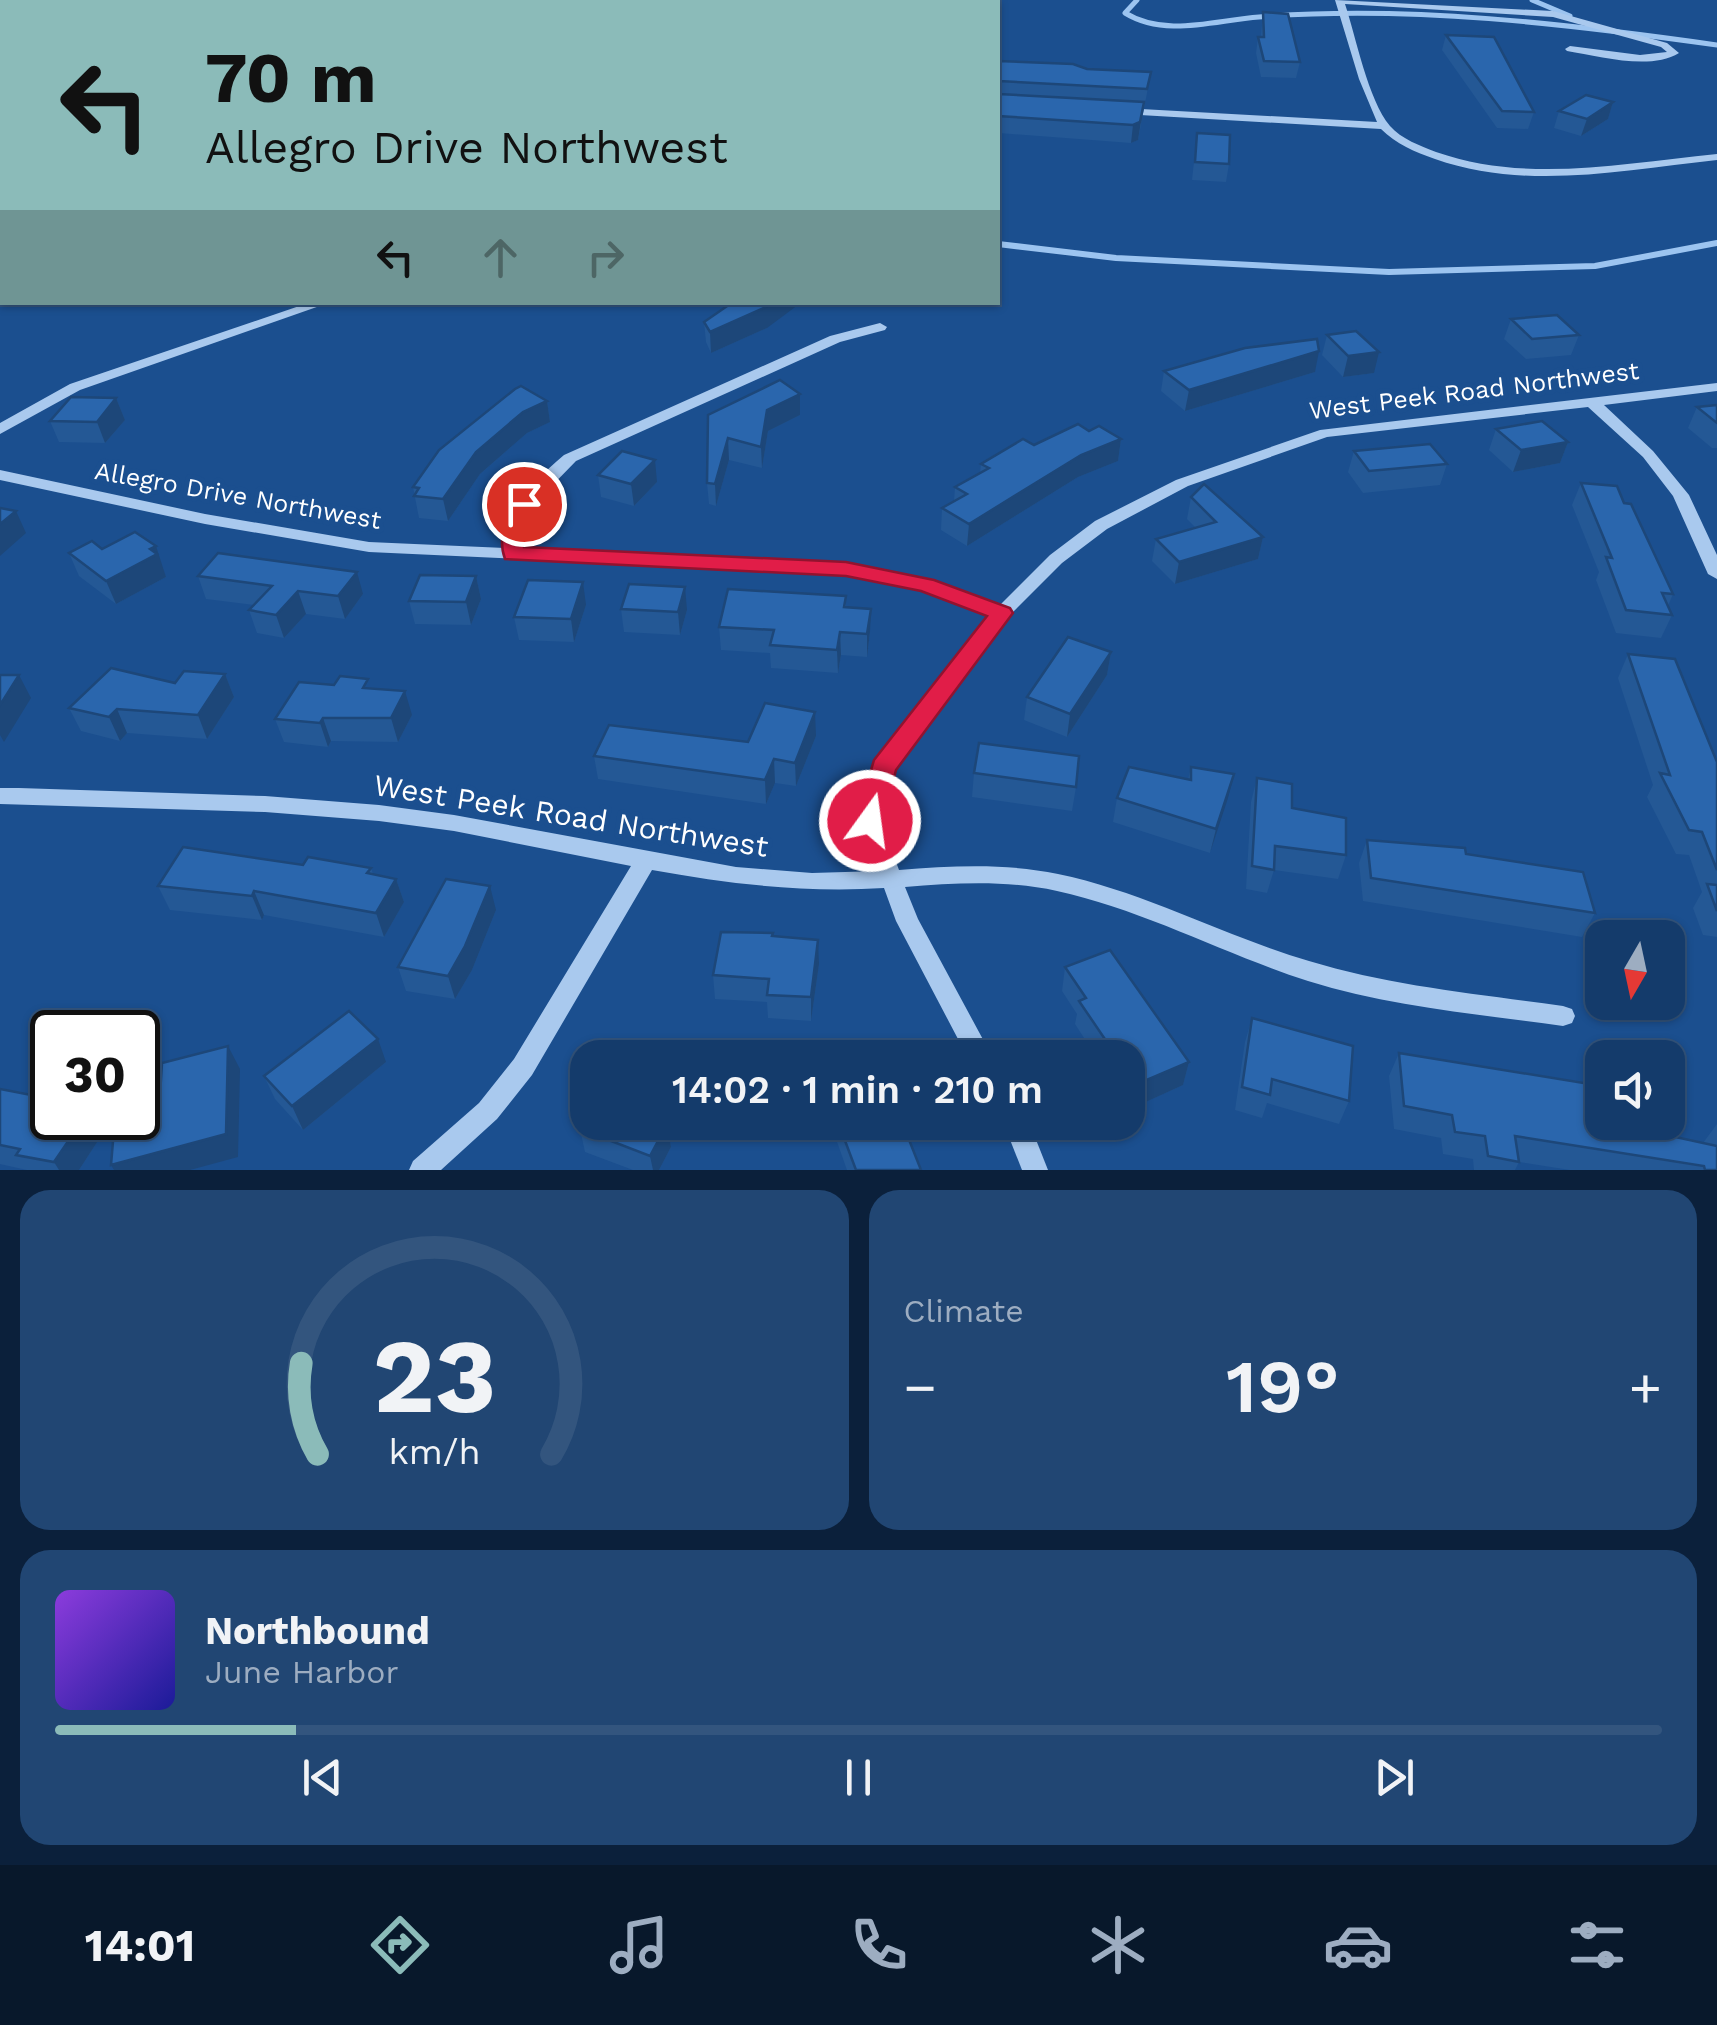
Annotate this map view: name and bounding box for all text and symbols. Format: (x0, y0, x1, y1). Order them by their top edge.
text: 70 m (205, 37, 377, 119)
icon: left (40, 40, 170, 170)
text: Allegro Drive Northwest (205, 121, 728, 174)
icon: left (368, 230, 423, 285)
icon: ahead (473, 230, 528, 285)
icon: right (578, 230, 633, 285)
street label: West Peek Road Northwest (1307, 356, 1641, 425)
street label: Allegro Drive Northwest (92, 456, 384, 535)
pin (482, 462, 567, 547)
icon: arrive (497, 477, 552, 532)
street label: West Peek Road Northwest (371, 767, 771, 864)
position arrow (818, 769, 922, 873)
north arrow (1585, 920, 1685, 1020)
map controls (1585, 920, 1685, 1140)
speed limit sign: 30 (30, 1010, 160, 1140)
button: sound (1585, 1040, 1685, 1140)
text: 14:02 · 1 min · 210 m (672, 1068, 1043, 1112)
text: Climate (904, 1292, 1024, 1330)
text: 23 (372, 1315, 496, 1437)
text: 19° (1226, 1342, 1340, 1430)
text: − (904, 1355, 937, 1419)
text: + (1629, 1355, 1662, 1419)
text: km/h (388, 1431, 480, 1473)
text: Northbound (205, 1609, 430, 1653)
text: June Harbor (205, 1653, 399, 1691)
icon: previous (295, 1750, 350, 1805)
icon: pause (831, 1750, 886, 1805)
icon: next (1367, 1750, 1422, 1805)
icon: directions (365, 1910, 435, 1980)
icon: music (604, 1910, 674, 1980)
icon: phone (844, 1910, 914, 1980)
icon: climate (1083, 1910, 1153, 1980)
icon: car (1323, 1910, 1393, 1980)
icon: filters (1562, 1910, 1632, 1980)
text: 14:01 (85, 1919, 195, 1972)

